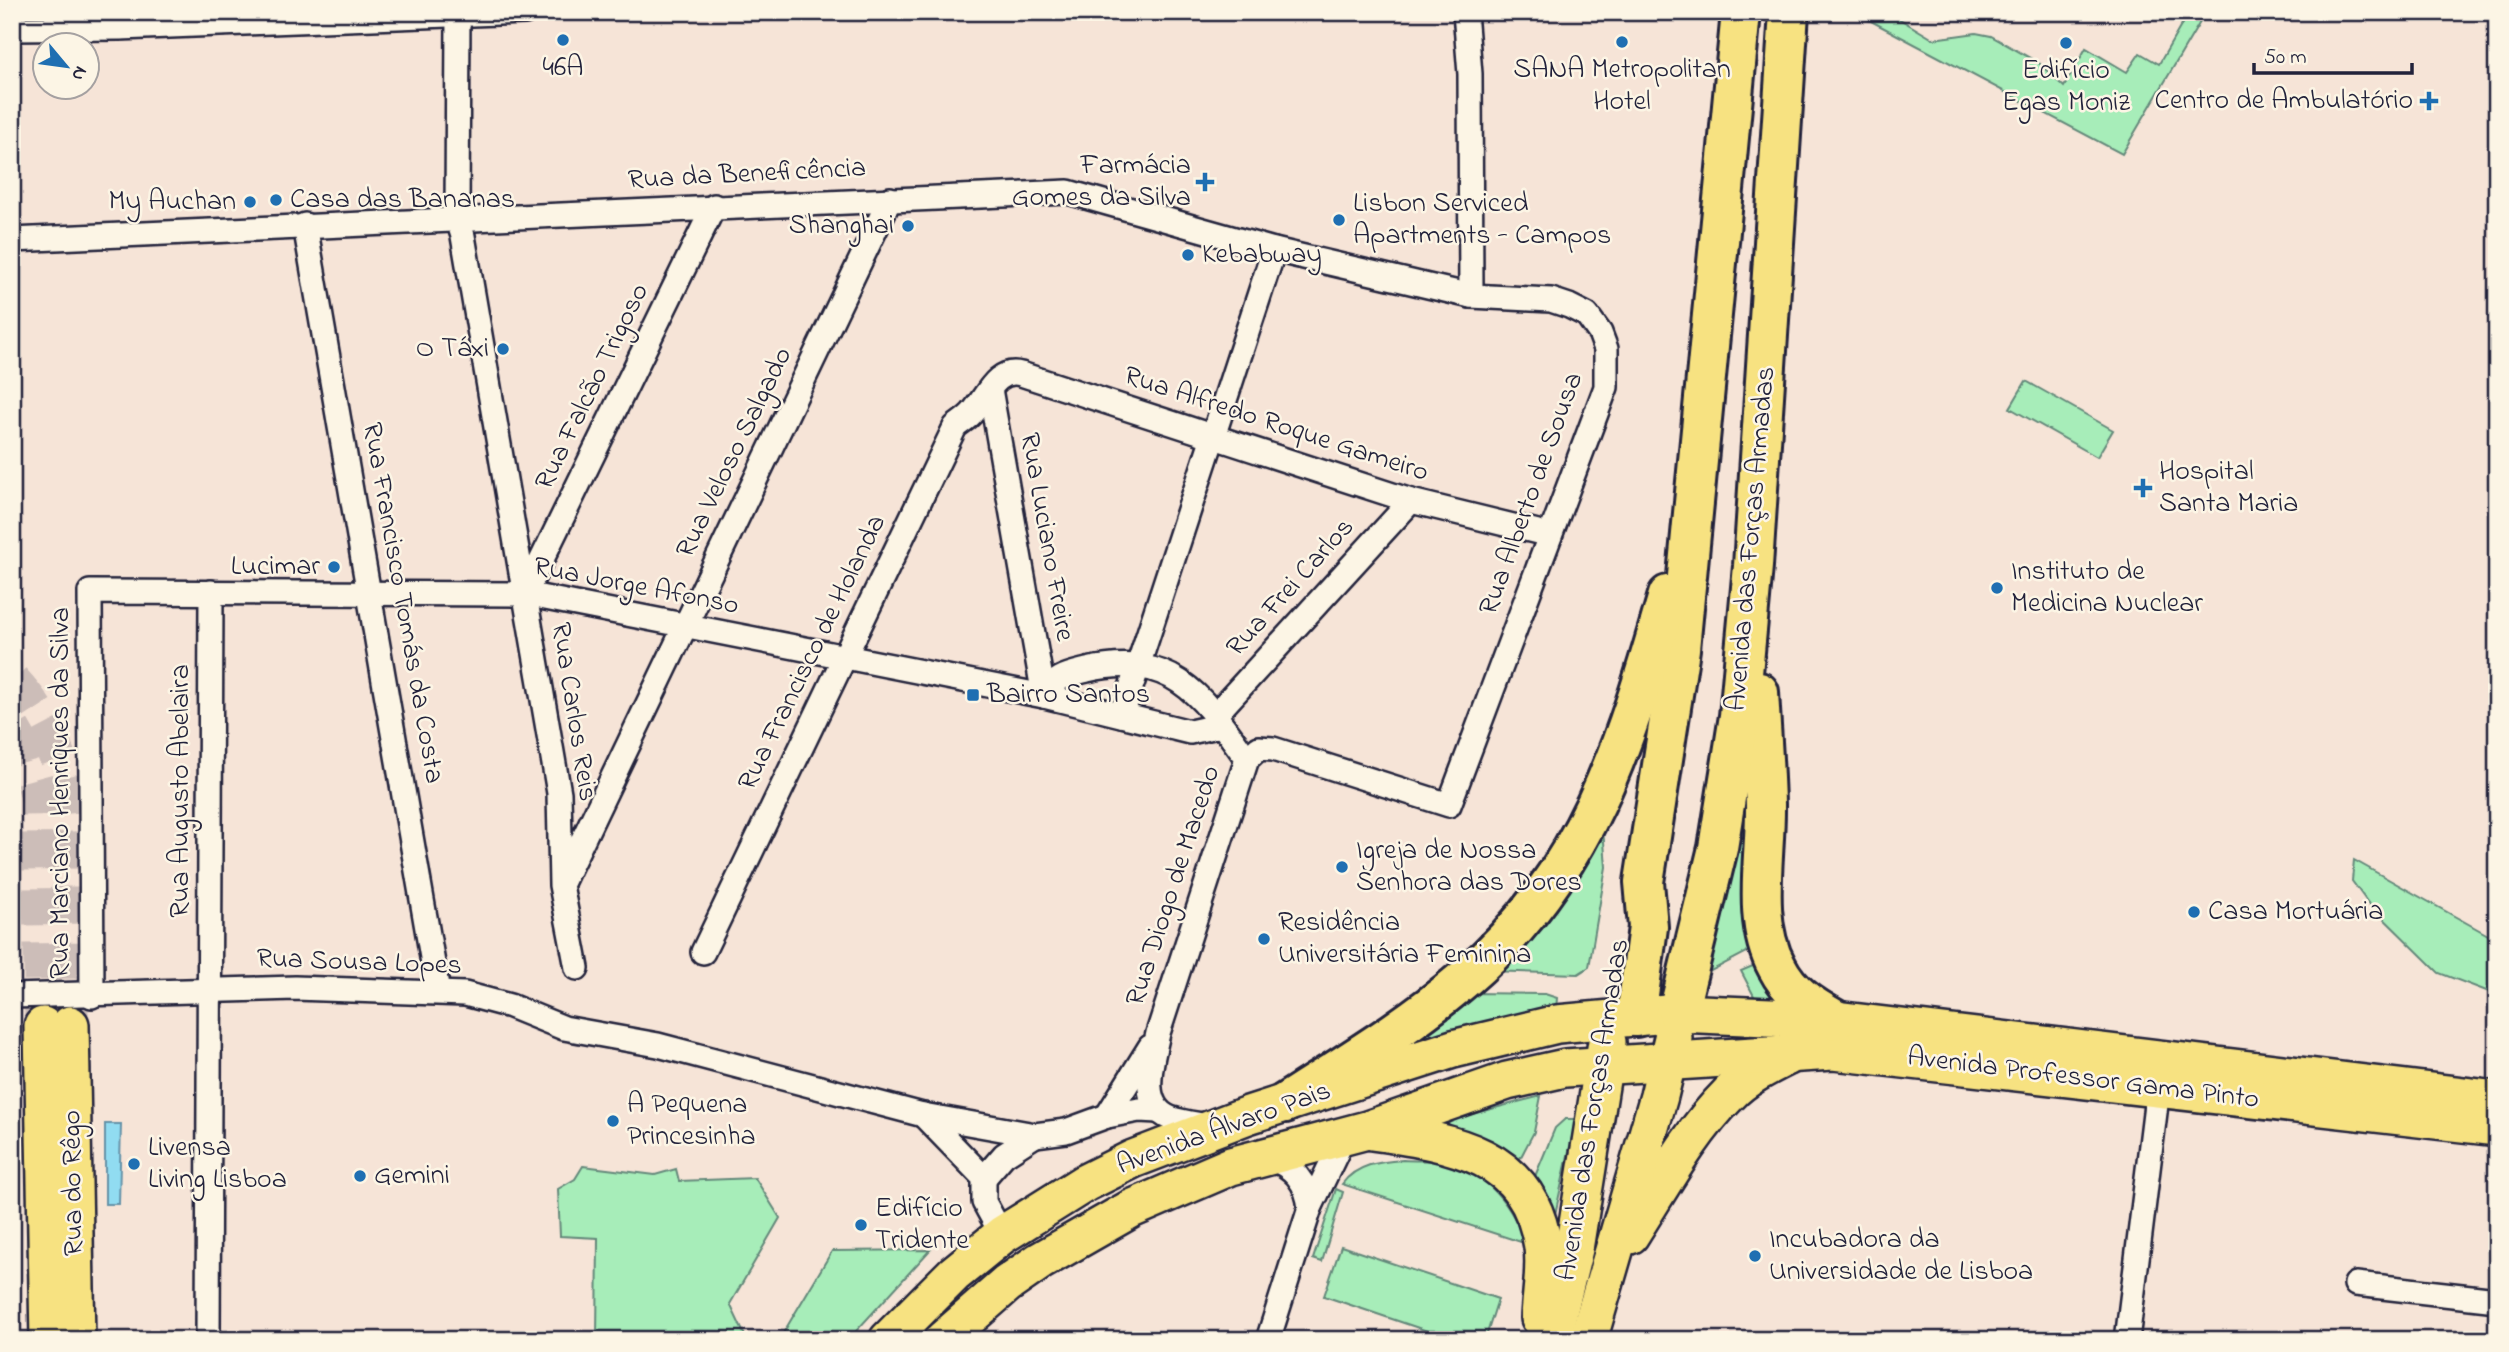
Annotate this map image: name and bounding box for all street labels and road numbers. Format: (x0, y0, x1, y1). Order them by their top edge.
street label: Rua da Beneficência (627, 148, 867, 202)
street label: Rua Falcão Trigoso (525, 277, 661, 497)
street label: Rua Veloso Salgado (666, 341, 804, 565)
street label: Rua Alfredo Roque Gameiro (1118, 356, 1434, 494)
street label: Avenida das Forças Armadas (1717, 365, 1787, 713)
street label: Rua Alberto de Sousa (1469, 367, 1595, 621)
street label: Rua Francisco Tomás da Costa (350, 419, 454, 787)
street label: Rua Luciano Freire (1007, 429, 1085, 645)
street label: Rua Francisco de Holanda (728, 508, 898, 798)
street label: Rua Frei Carlos (1217, 509, 1365, 667)
street label: Rua Jorge Afonso (530, 547, 742, 627)
street label: Rua Marciano Henriques da Silva (41, 607, 82, 979)
street label: Rua Carlos Reis (539, 620, 607, 804)
street label: Rua Augusto Abelaira (161, 664, 202, 918)
street label: Rua Diogo de Macedo (1116, 761, 1232, 1011)
street label: Avenida das Forças Armadas (1547, 936, 1641, 1284)
street label: Rua Sousa Lopes (256, 939, 462, 987)
street label: Avenida Professor Gama Pinto (1905, 1037, 2261, 1121)
street label: Avenida Álvaro Pais (1111, 1071, 1337, 1187)
street label: Rua do Rêgo (52, 1110, 96, 1256)

